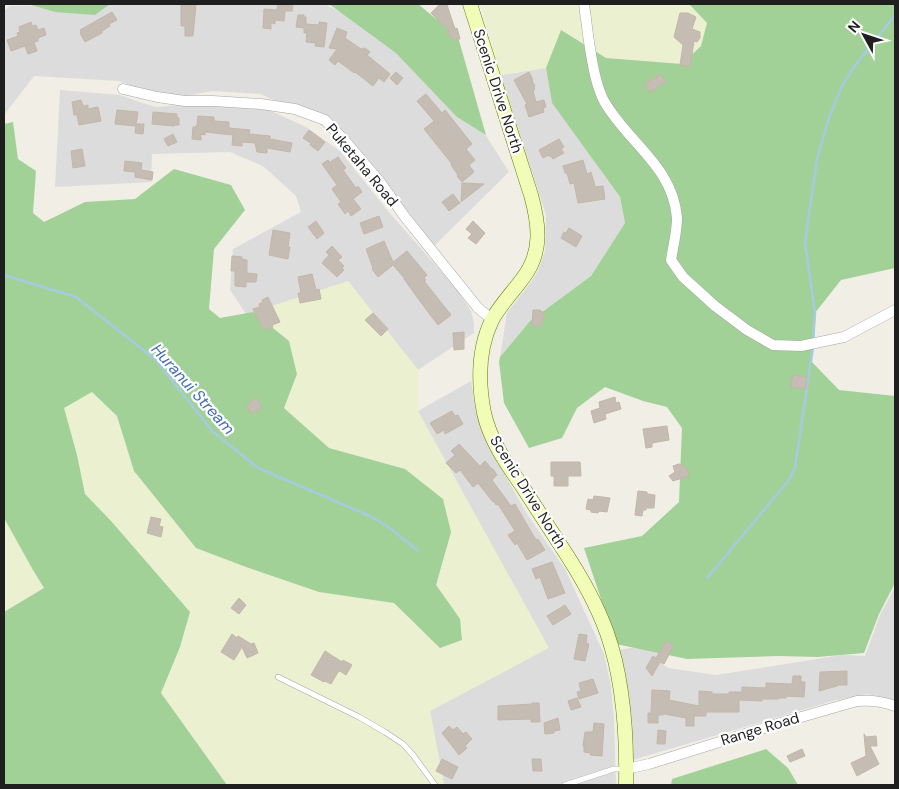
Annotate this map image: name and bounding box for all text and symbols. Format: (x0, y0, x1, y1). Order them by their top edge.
north arrow (839, 10, 889, 60)
text: N (844, 17, 864, 36)
street label: Scenic Drive North (468, 26, 528, 156)
street label: Puketaha Road (321, 119, 403, 211)
water label: Huranui Stream (147, 339, 239, 439)
street label: Scenic Drive North (485, 432, 571, 552)
street label: Range Road (718, 708, 802, 750)

